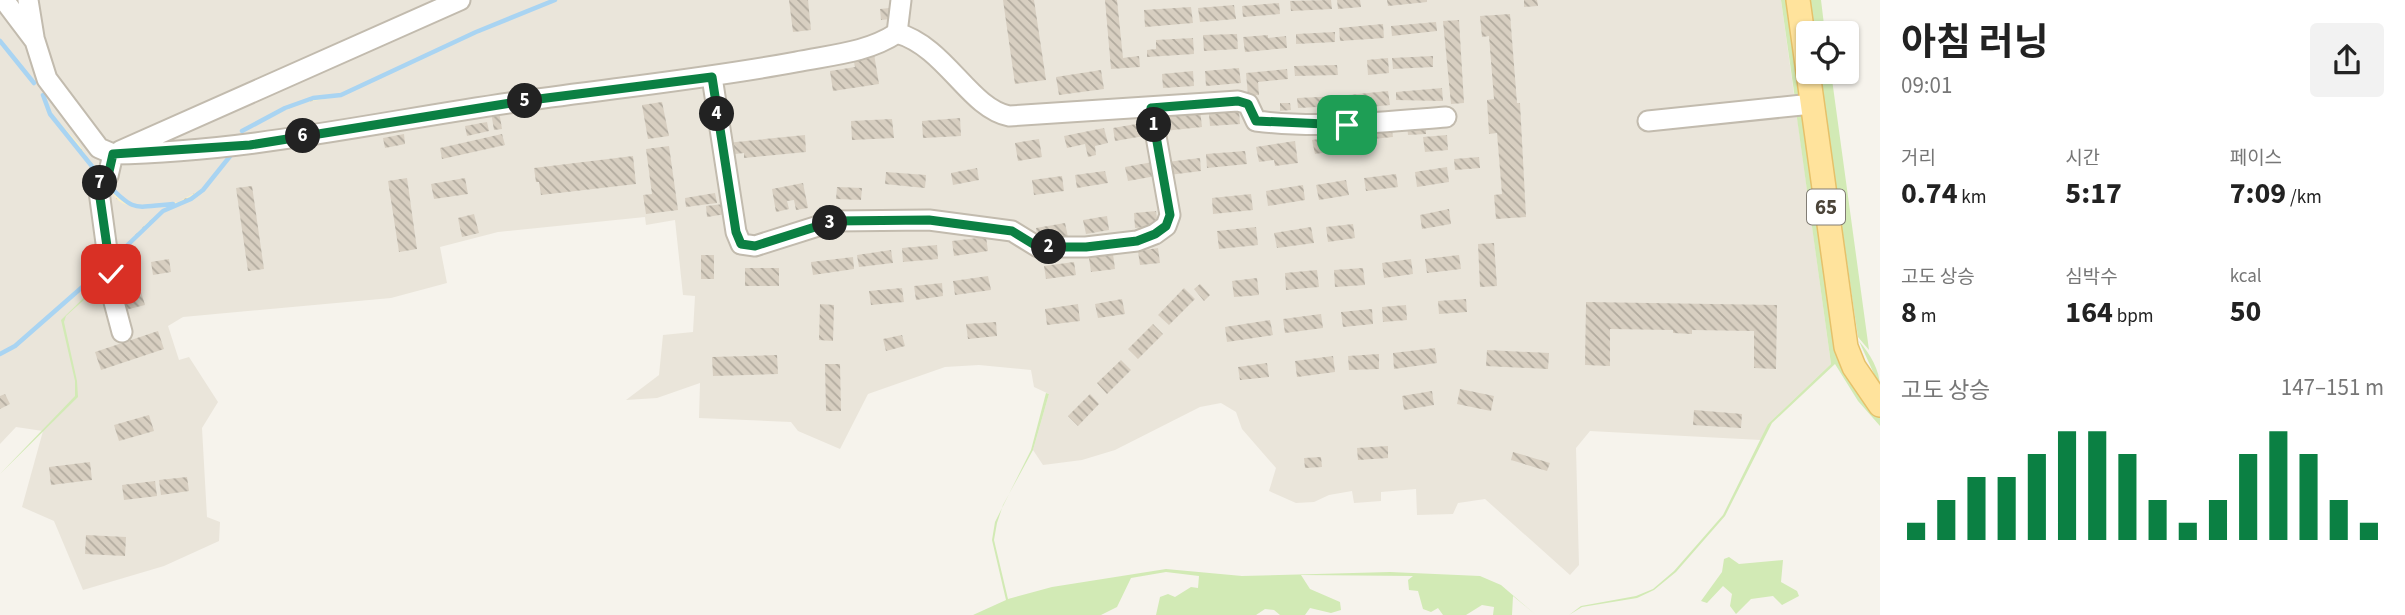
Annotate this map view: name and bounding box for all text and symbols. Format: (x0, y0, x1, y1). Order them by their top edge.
text: 아침 러닝 (1901, 16, 2048, 70)
map controls (1796, 21, 1859, 84)
button: locate (1796, 21, 1859, 84)
button: share (2310, 23, 2384, 97)
text: 09:01 (1901, 69, 1952, 102)
pin: 5 (508, 84, 542, 119)
text: 5 (519, 87, 530, 114)
pin (1317, 95, 1377, 155)
pin: 4 (700, 96, 734, 132)
text: 4 (711, 100, 722, 127)
icon: arrive (1328, 106, 1366, 144)
pin: 1 (1136, 108, 1172, 142)
text: 1 (1148, 111, 1159, 138)
pin: 6 (286, 118, 320, 154)
text: 6 (297, 122, 308, 149)
text: 거리 (1901, 145, 1936, 172)
text: 시간 (2065, 145, 2100, 172)
text: 페이스 (2230, 145, 2282, 172)
pin: 7 (82, 166, 118, 200)
text: 7 (94, 169, 105, 196)
text: 0.74 (1901, 172, 1958, 215)
text: 5:17 (2065, 172, 2122, 215)
text: 7:09 (2230, 172, 2286, 215)
text: km (1958, 184, 1987, 211)
text: /km (2286, 184, 2322, 211)
road number: 65 (1807, 190, 1845, 224)
pin: 3 (812, 206, 848, 241)
text: 3 (824, 209, 835, 236)
pin: 2 (1032, 230, 1066, 264)
text: 2 (1043, 233, 1054, 260)
pin (81, 244, 141, 304)
icon: check (92, 255, 130, 293)
text: kcal (2230, 263, 2262, 290)
text: 고도 상승 (1901, 264, 1975, 291)
text: 심박수 (2065, 264, 2118, 291)
text: 50 (2230, 290, 2261, 333)
text: 8 (1901, 291, 1917, 334)
text: 164 (2065, 291, 2113, 334)
text: m (1917, 303, 1936, 330)
text: bpm (2113, 303, 2153, 330)
text: 147–151 m (2281, 371, 2384, 404)
text: 고도 상승 (1901, 374, 1990, 407)

